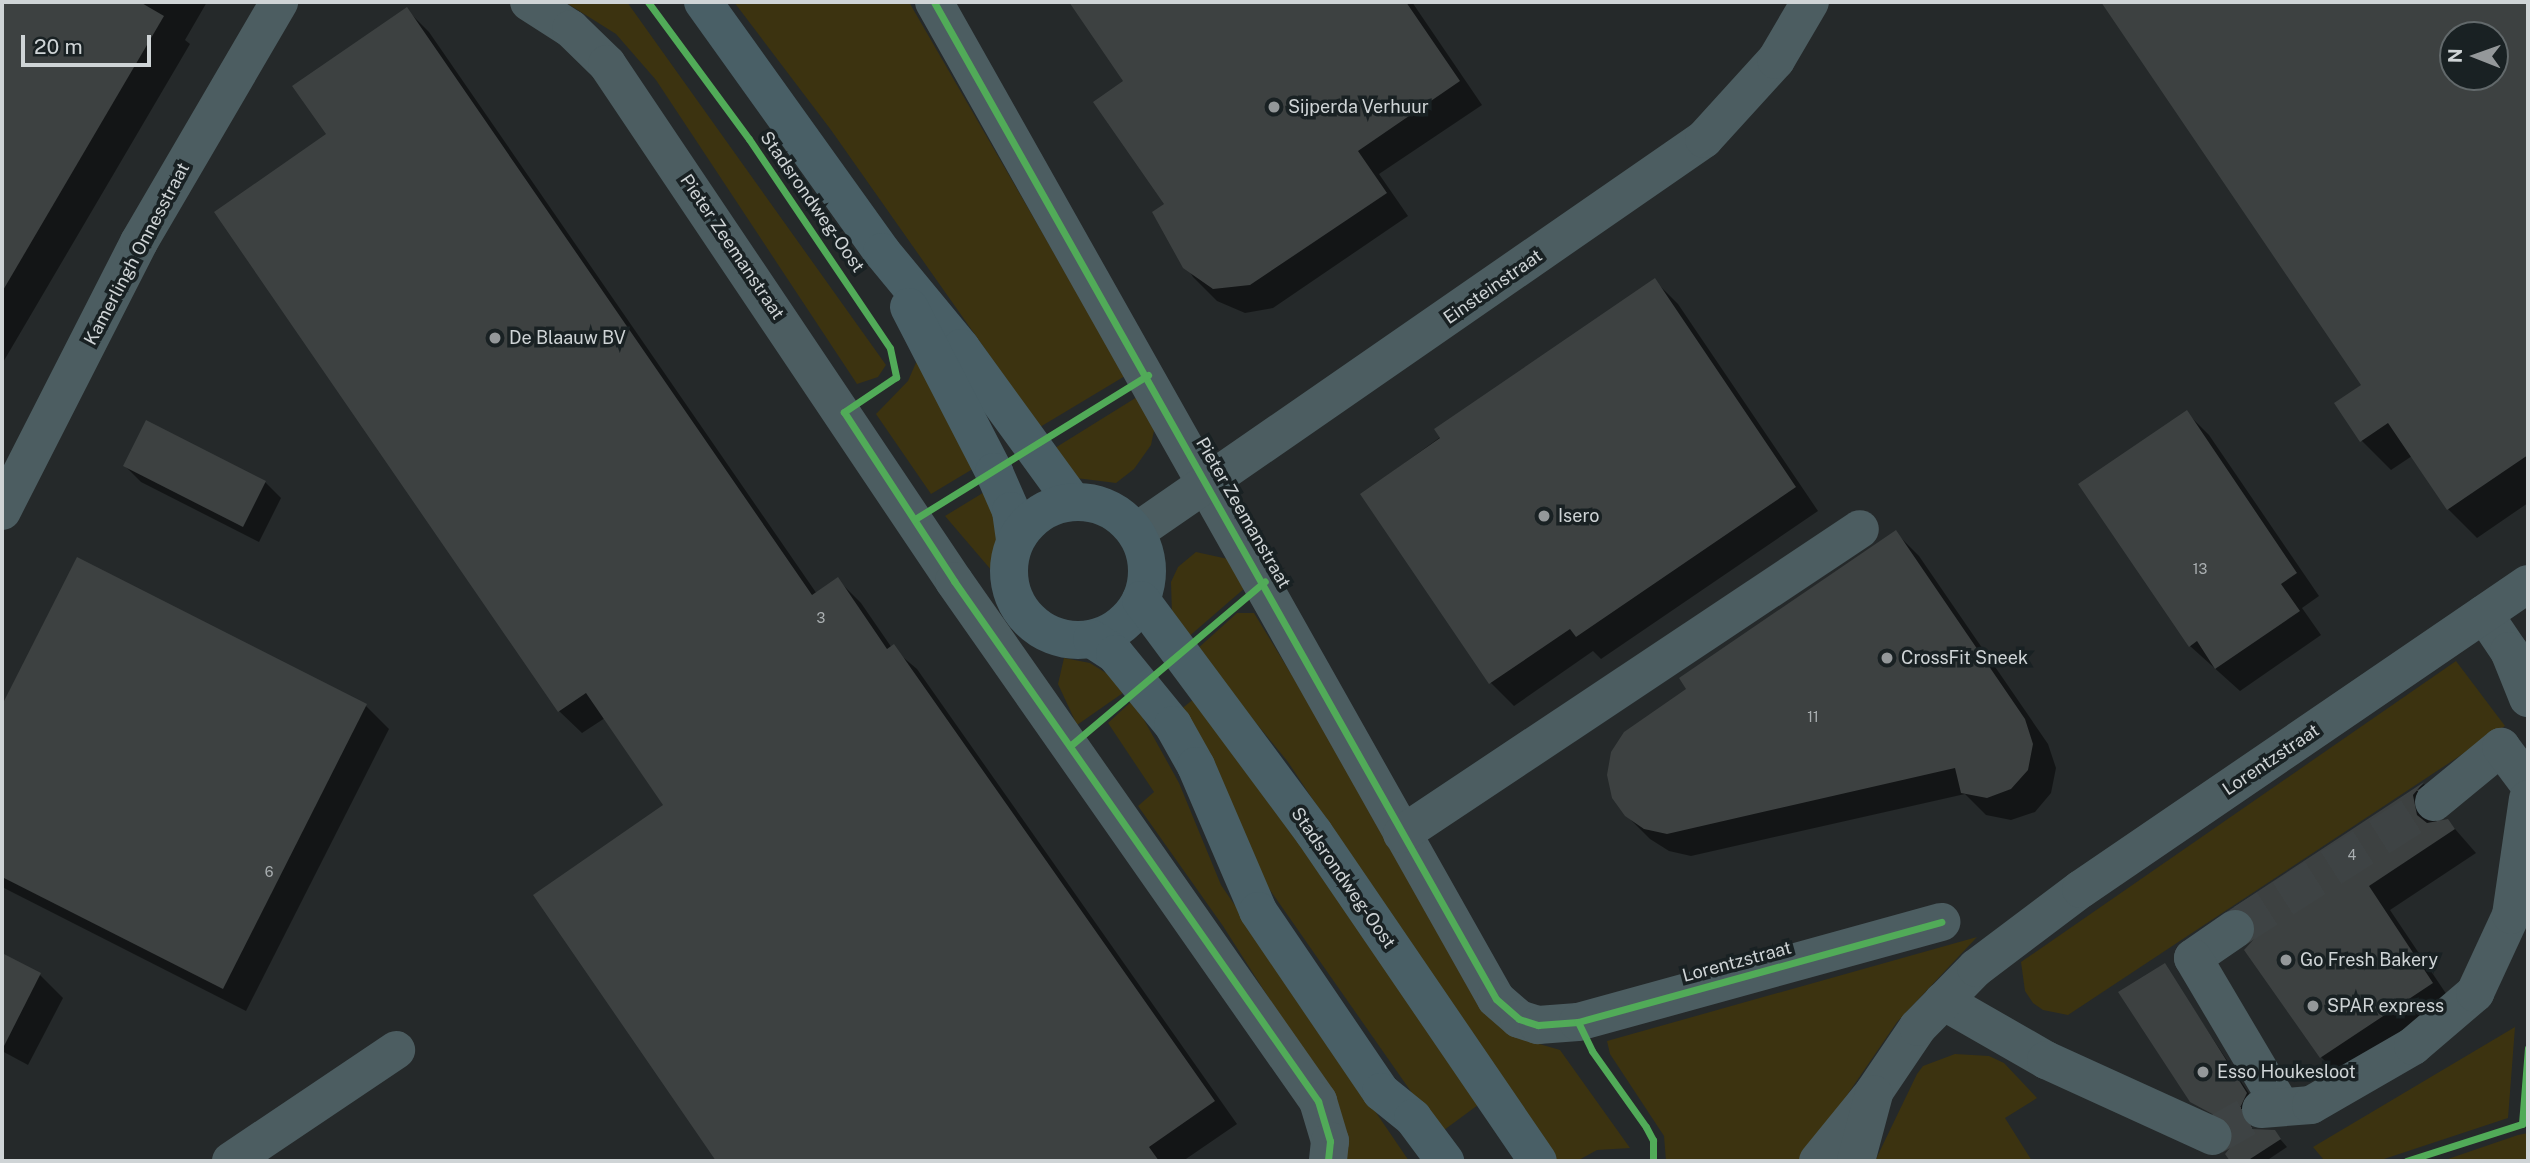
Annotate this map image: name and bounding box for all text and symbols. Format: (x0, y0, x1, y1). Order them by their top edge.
scale bar (24, 21, 154, 65)
north arrow (2439, 21, 2509, 91)
text: 20 m (34, 34, 83, 59)
text: N (2444, 48, 2466, 63)
place label: Sijperda Verhuur (1288, 96, 1429, 118)
marker: Sijperda Verhuur (1266, 99, 1282, 115)
street label: Stadsrondweg-Oost (755, 127, 869, 277)
street label: Kamerlingh Onnesstraat (80, 159, 194, 349)
street label: Pieter Zeemanstraat (675, 170, 789, 324)
street label: Einsteinstraat (1439, 245, 1547, 329)
place label: De Blaauw BV (509, 327, 626, 349)
marker: De Blaauw BV (487, 330, 503, 346)
street label: Pieter Zeemanstraat (1191, 434, 1295, 592)
place label: Isero (1558, 505, 1599, 527)
marker: Isero (1536, 508, 1552, 524)
house number: 13 (2193, 561, 2207, 577)
house number: 3 (817, 610, 825, 626)
place label: CrossFit Sneek (1901, 647, 2028, 669)
marker: CrossFit Sneek (1879, 650, 1895, 666)
house number: 11 (1807, 709, 1819, 725)
street label: Lorentzstraat (2219, 720, 2323, 800)
street label: Stadsrondweg-Oost (1286, 803, 1400, 953)
house number: 4 (2348, 847, 2356, 863)
house number: 6 (265, 864, 273, 880)
street label: Lorentzstraat (1680, 937, 1794, 987)
place label: Go Fresh Bakery (2300, 949, 2438, 971)
marker: Go Fresh Bakery (2278, 952, 2294, 968)
place label: SPAR express (2327, 995, 2444, 1017)
marker: SPAR express (2305, 998, 2321, 1014)
place label: Esso Houkesloot (2217, 1061, 2356, 1083)
marker: Esso Houkesloot (2195, 1064, 2211, 1080)

